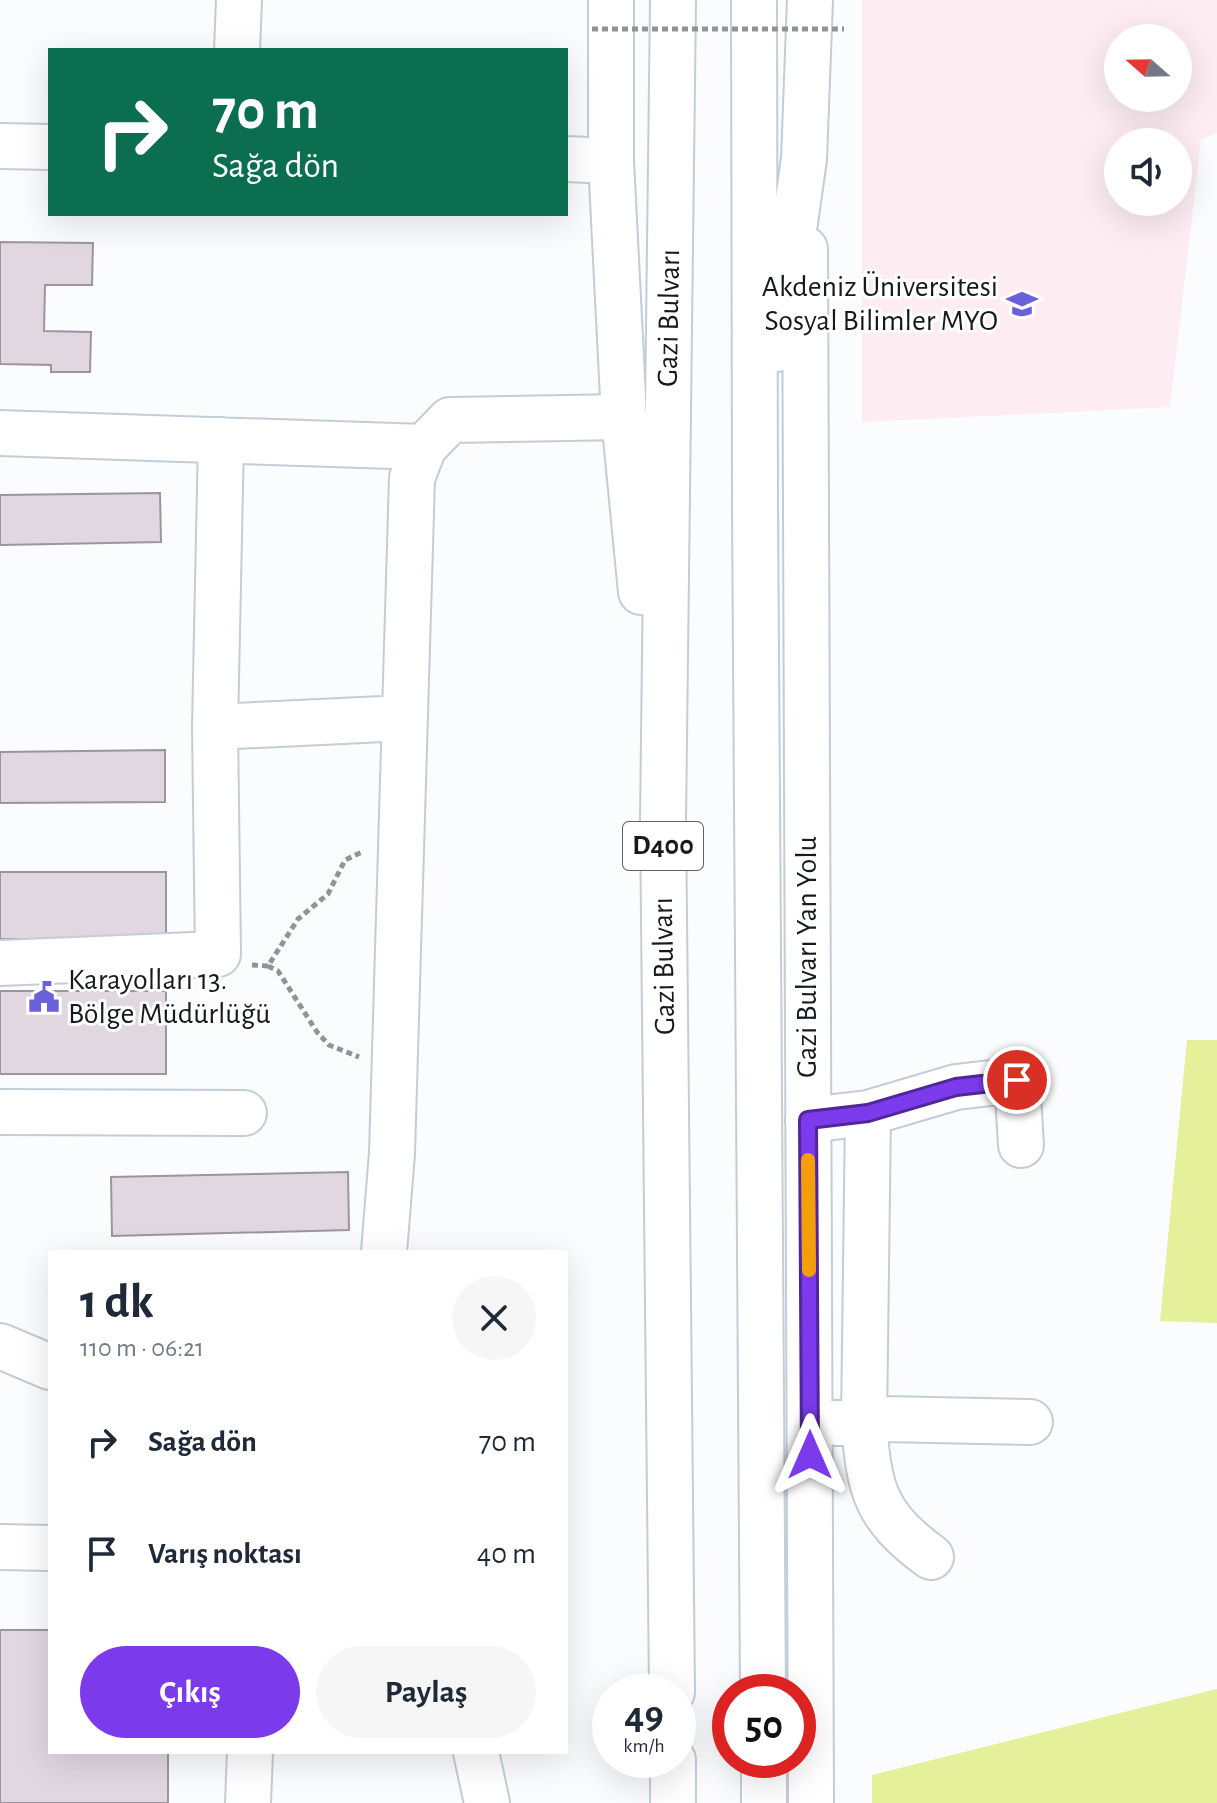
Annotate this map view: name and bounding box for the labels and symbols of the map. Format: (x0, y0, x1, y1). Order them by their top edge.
north arrow (1104, 24, 1192, 112)
street label: Gazi Bulvarı (653, 249, 685, 387)
place label: Akdeniz Üniversitesi Sosyal Bilimler MYO (762, 271, 998, 336)
school or university icon: Akdeniz Üniversitesi Sosyal Bilimler MYO (1005, 287, 1039, 321)
road number: D400 (623, 822, 703, 870)
street label: Gazi Bulvarı Yan Yolu (792, 836, 822, 1078)
street label: Gazi Bulvarı (648, 897, 680, 1035)
place label: Karayolları 13. Bölge Müdürlüğü (68, 965, 271, 1029)
public building icon: Karayolları 13. Bölge Müdürlüğü (27, 980, 61, 1014)
pin (983, 1046, 1051, 1114)
position arrow (768, 1413, 852, 1497)
speed limit sign: 50 (712, 1674, 816, 1778)

